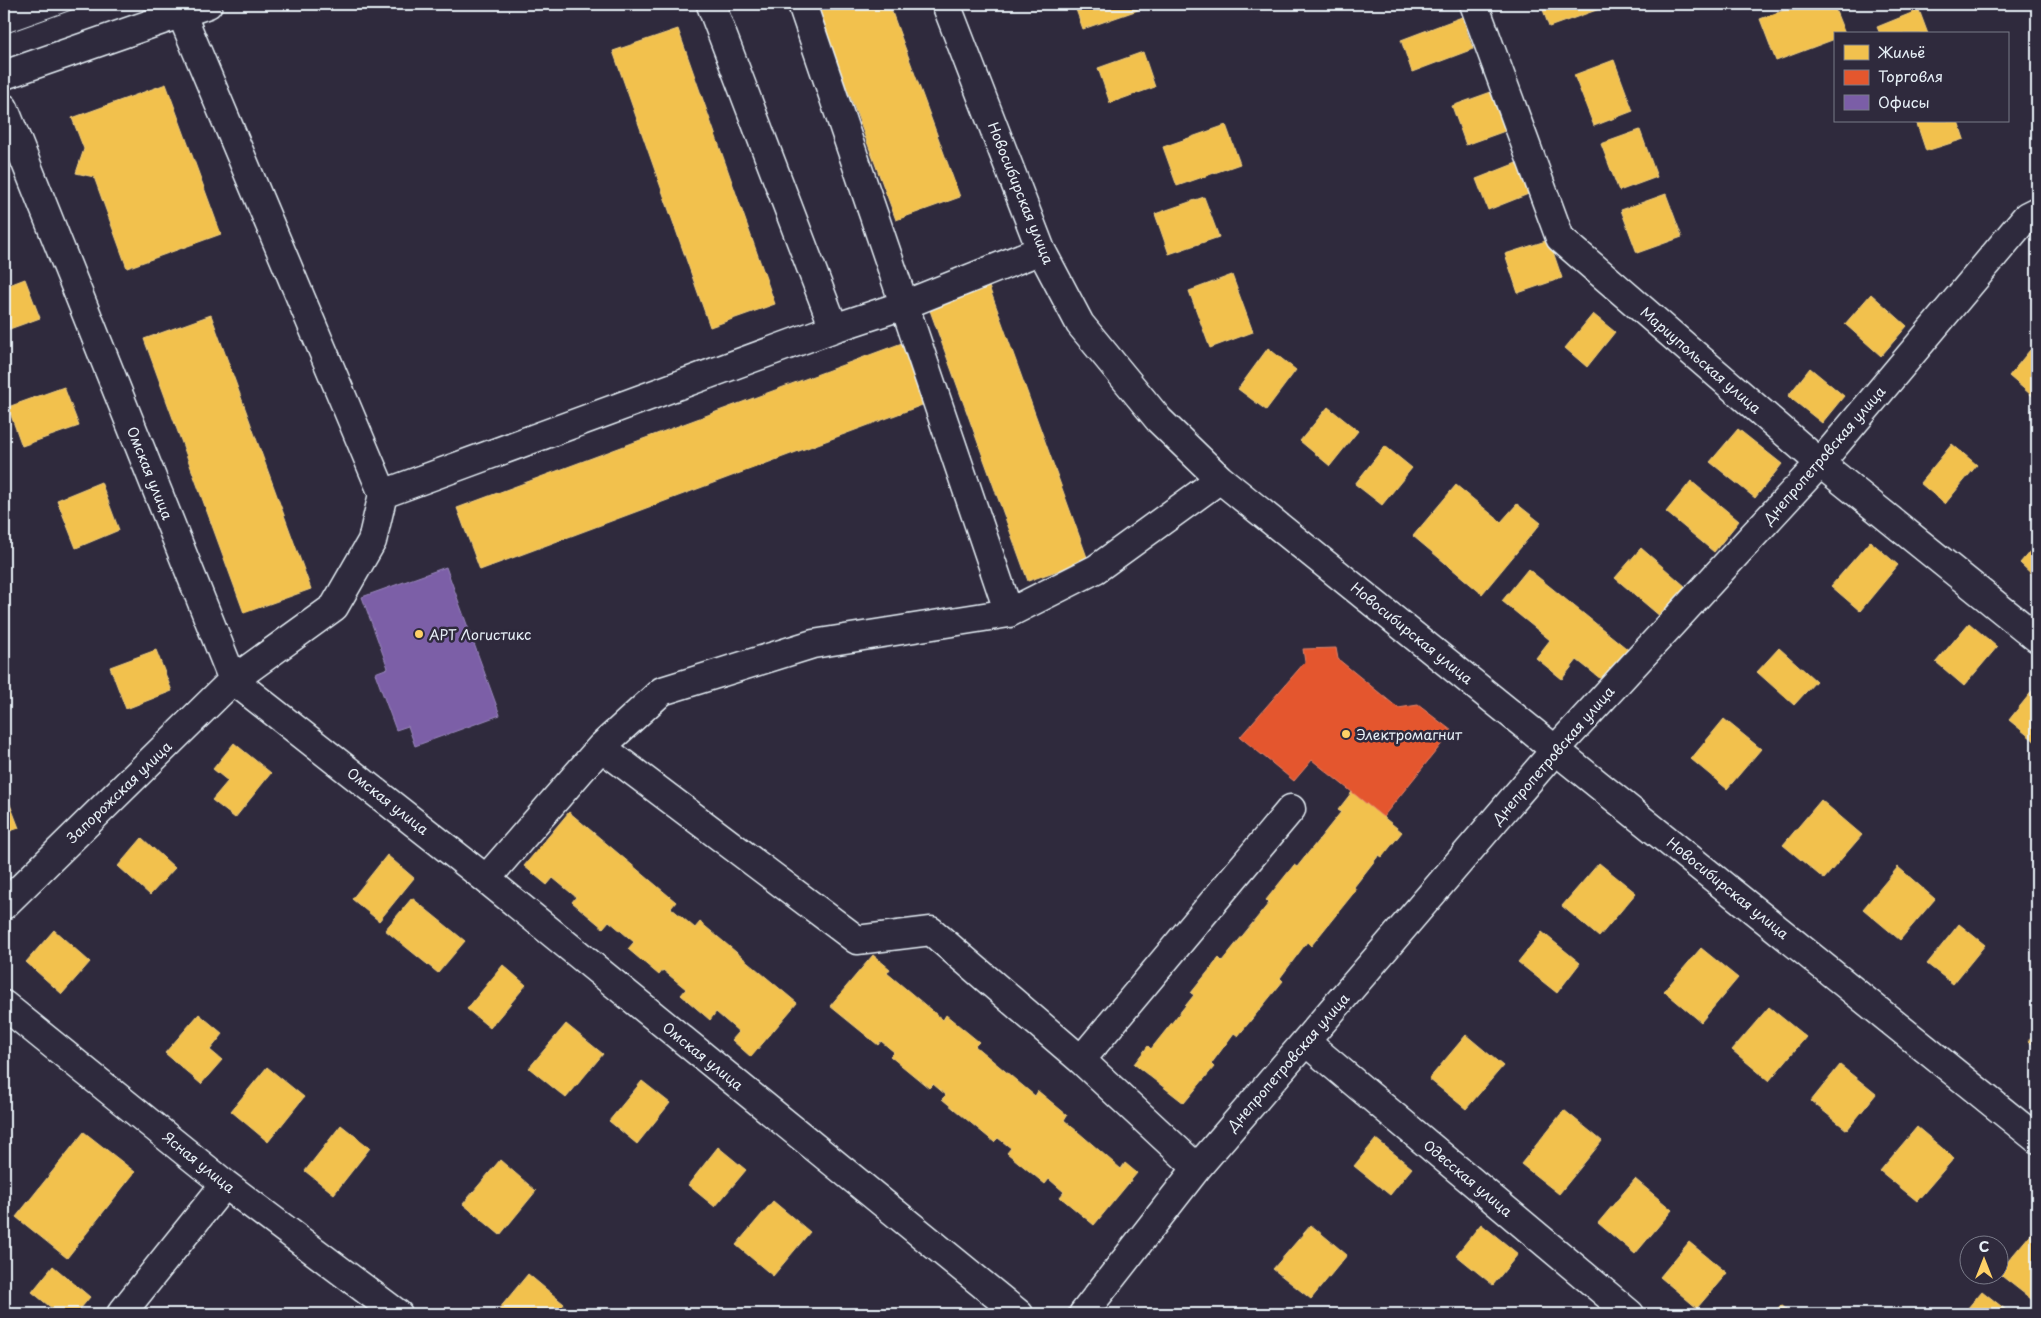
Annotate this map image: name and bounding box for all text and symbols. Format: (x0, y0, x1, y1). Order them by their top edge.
legend (1834, 32, 2008, 122)
text: Жильё (1877, 40, 1925, 63)
text: Торговля (1878, 64, 1943, 87)
text: Офисы (1878, 90, 1930, 113)
street label: Новосибирская улица (983, 119, 1059, 267)
street label: Мариупольская улица (1636, 302, 1766, 419)
street label: Днепропетровская улица (1757, 381, 1890, 530)
street label: Омская улица (122, 423, 178, 523)
street label: Новосибирская улица (1346, 577, 1478, 689)
place label: АРТ Логистикс (429, 624, 531, 645)
marker: АРТ Логистикс (413, 628, 425, 640)
street label: Днепропетровская улица (1486, 681, 1619, 830)
place label: Электромагнит (1356, 724, 1463, 745)
marker: Электромагнит (1340, 728, 1352, 740)
street label: Запорожская улица (62, 736, 176, 848)
street label: Омская улица (343, 762, 434, 840)
street label: Новосибирская улица (1662, 832, 1794, 944)
street label: Днепропетровская улица (1221, 988, 1354, 1137)
street label: Омская улица (658, 1017, 748, 1095)
street label: Ясная улица (158, 1126, 240, 1198)
street label: Одесская улица (1419, 1134, 1517, 1222)
north arrow (1958, 1236, 2008, 1286)
text: С (1979, 1236, 1989, 1257)

